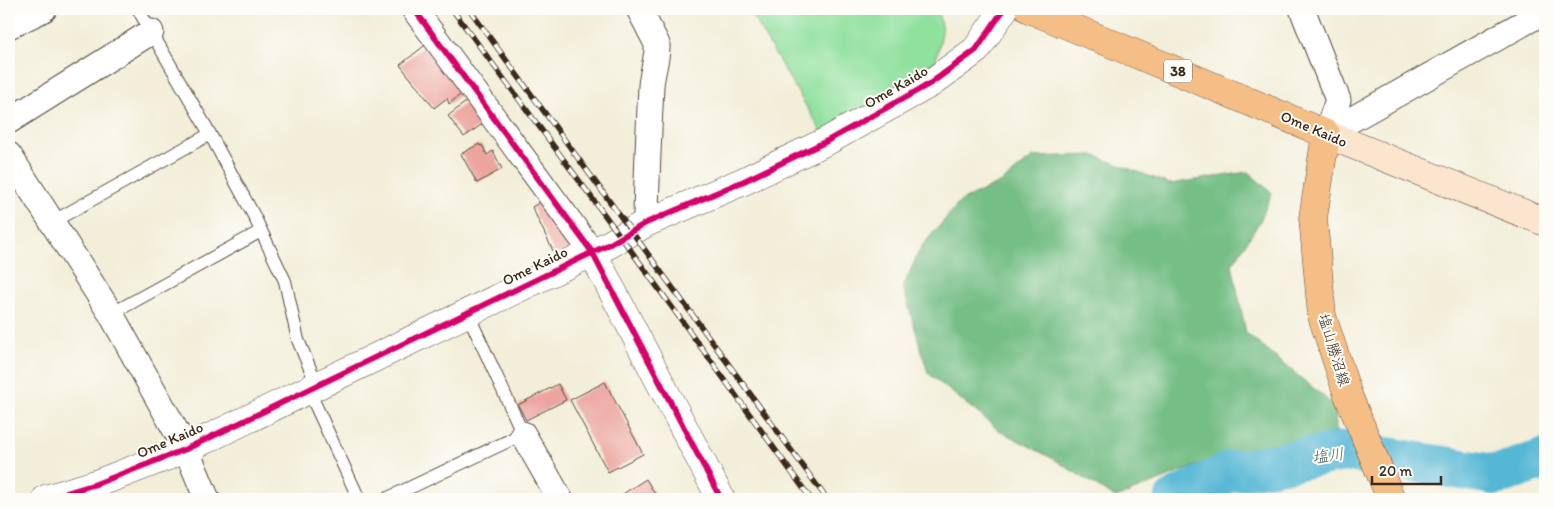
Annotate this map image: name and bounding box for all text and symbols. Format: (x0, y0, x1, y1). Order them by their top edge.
road number: 38 (1164, 59, 1192, 82)
street label: Ome Kaido (861, 62, 931, 112)
street label: Ome Kaido (1278, 107, 1350, 151)
street label: Ome Kaido (499, 242, 571, 290)
street label: 塩山勝沼線 (1314, 311, 1354, 389)
street label: Ome Kaido (134, 418, 206, 462)
water label: 塩川 (1311, 444, 1345, 467)
scale bar (1372, 453, 1440, 485)
text: 20 m (1379, 462, 1413, 480)

